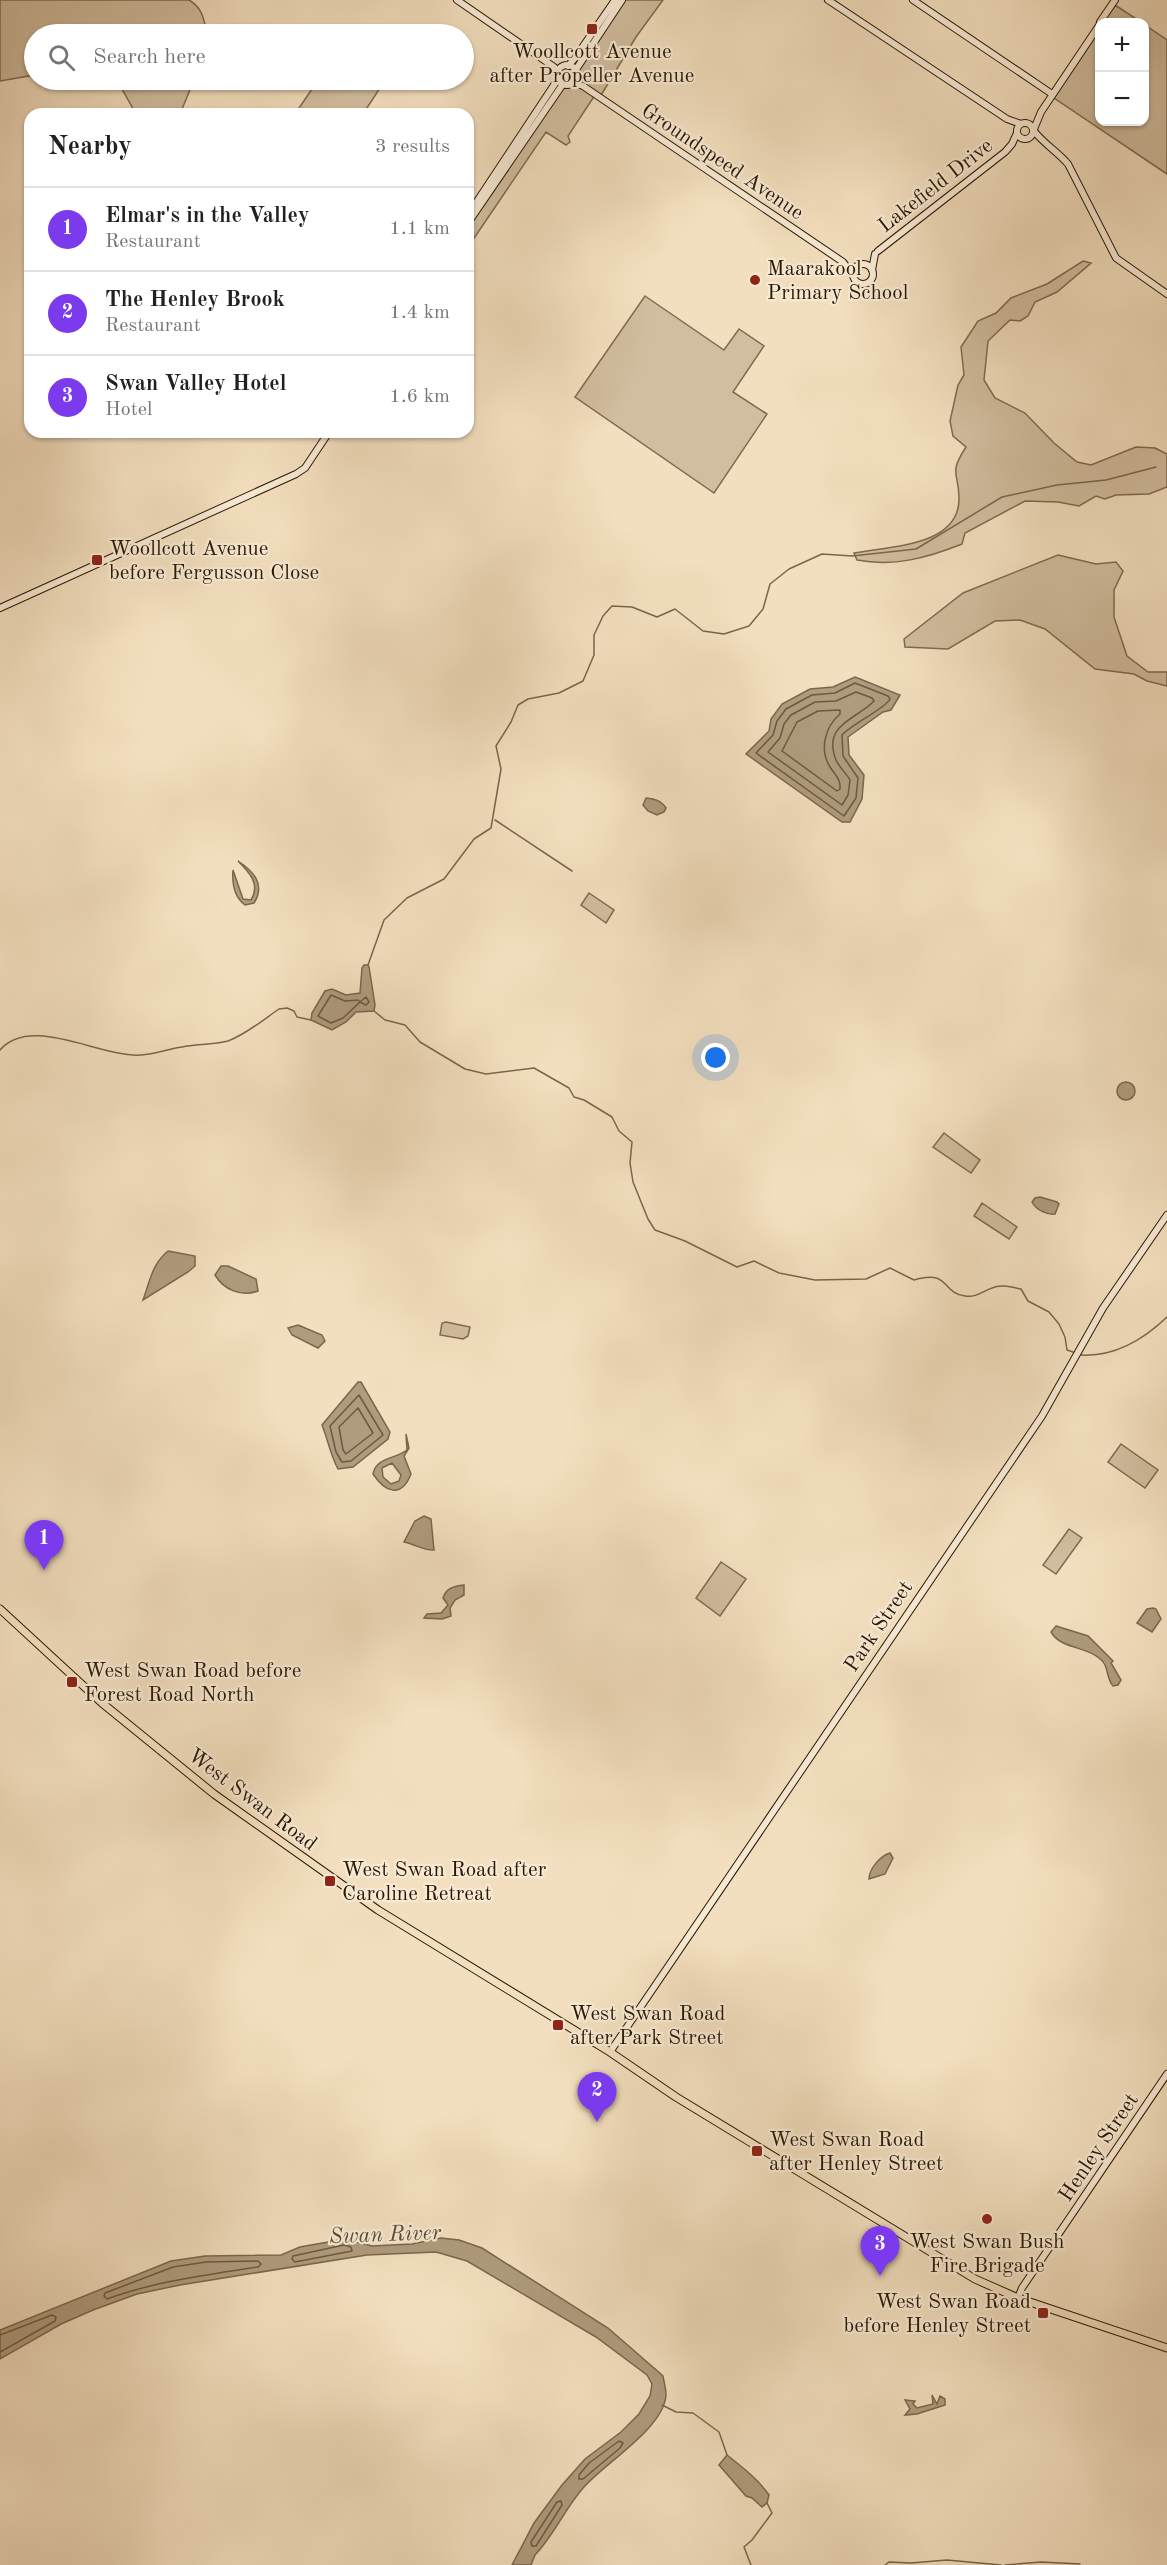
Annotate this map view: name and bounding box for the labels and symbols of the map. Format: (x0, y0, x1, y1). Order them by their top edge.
marker: Woollcott Avenue after Propeller Avenue (585, 22, 599, 36)
place label: Woollcott Avenue after Propeller Avenue (490, 42, 694, 87)
street label: Groundspeed Avenue (637, 100, 807, 224)
street label: Lakefield Drive (875, 135, 997, 237)
place label: Maarakool Primary School (767, 259, 909, 304)
marker: Maarakool Primary School (748, 273, 762, 287)
place label: Woollcott Avenue before Fergusson Close (109, 539, 319, 584)
marker: Woollcott Avenue before Fergusson Close (90, 553, 104, 567)
your location (701, 1043, 730, 1072)
pin: 1 (24, 1520, 63, 1570)
street label: Park Street (841, 1578, 917, 1676)
place label: West Swan Road before Forest Road North (84, 1661, 301, 1706)
marker: West Swan Road before Forest Road North (65, 1675, 79, 1689)
street label: West Swan Road (184, 1745, 321, 1855)
place label: West Swan Road after Caroline Retreat (342, 1860, 547, 1905)
marker: West Swan Road after Caroline Retreat (323, 1874, 337, 1888)
place label: West Swan Road after Park Street (570, 2004, 725, 2049)
marker: West Swan Road after Park Street (551, 2018, 565, 2032)
pin: 2 (578, 2072, 616, 2122)
street label: Henley Street (1055, 2090, 1143, 2206)
place label: West Swan Road after Henley Street (769, 2130, 943, 2175)
marker: West Swan Road after Henley Street (750, 2144, 764, 2158)
marker: West Swan Bush Fire Brigade (980, 2212, 994, 2226)
water label: Swan River (329, 2222, 442, 2248)
pin: 3 (860, 2226, 900, 2276)
place label: West Swan Bush Fire Brigade (910, 2232, 1064, 2277)
place label: West Swan Road before Henley Street (844, 2292, 1031, 2337)
marker: West Swan Road before Henley Street (1036, 2306, 1050, 2320)

